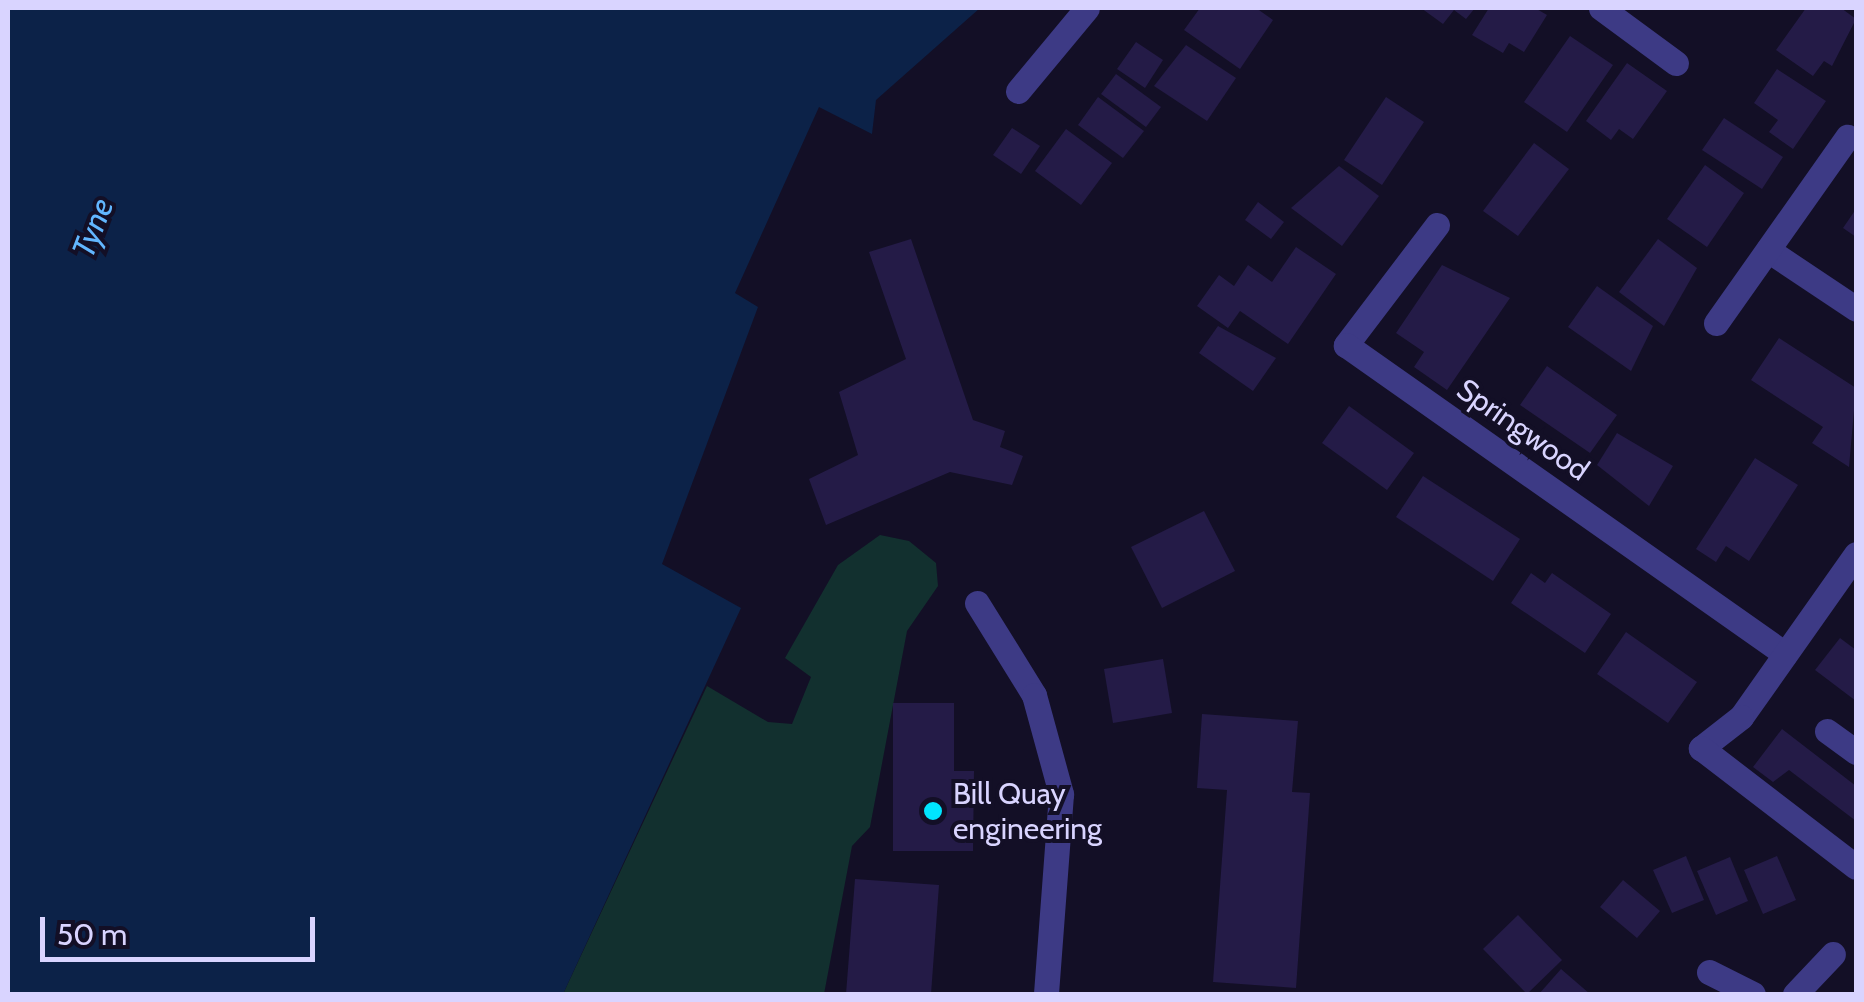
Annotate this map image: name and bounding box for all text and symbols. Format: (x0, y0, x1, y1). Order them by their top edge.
water label: Tyne (64, 193, 122, 263)
street label: Springwood (1450, 371, 1596, 489)
place label: Bill Quay engineering (953, 776, 1102, 846)
marker: Bill Quay engineering (922, 800, 944, 822)
scale bar (45, 897, 320, 959)
text: 50 m (57, 916, 127, 953)

